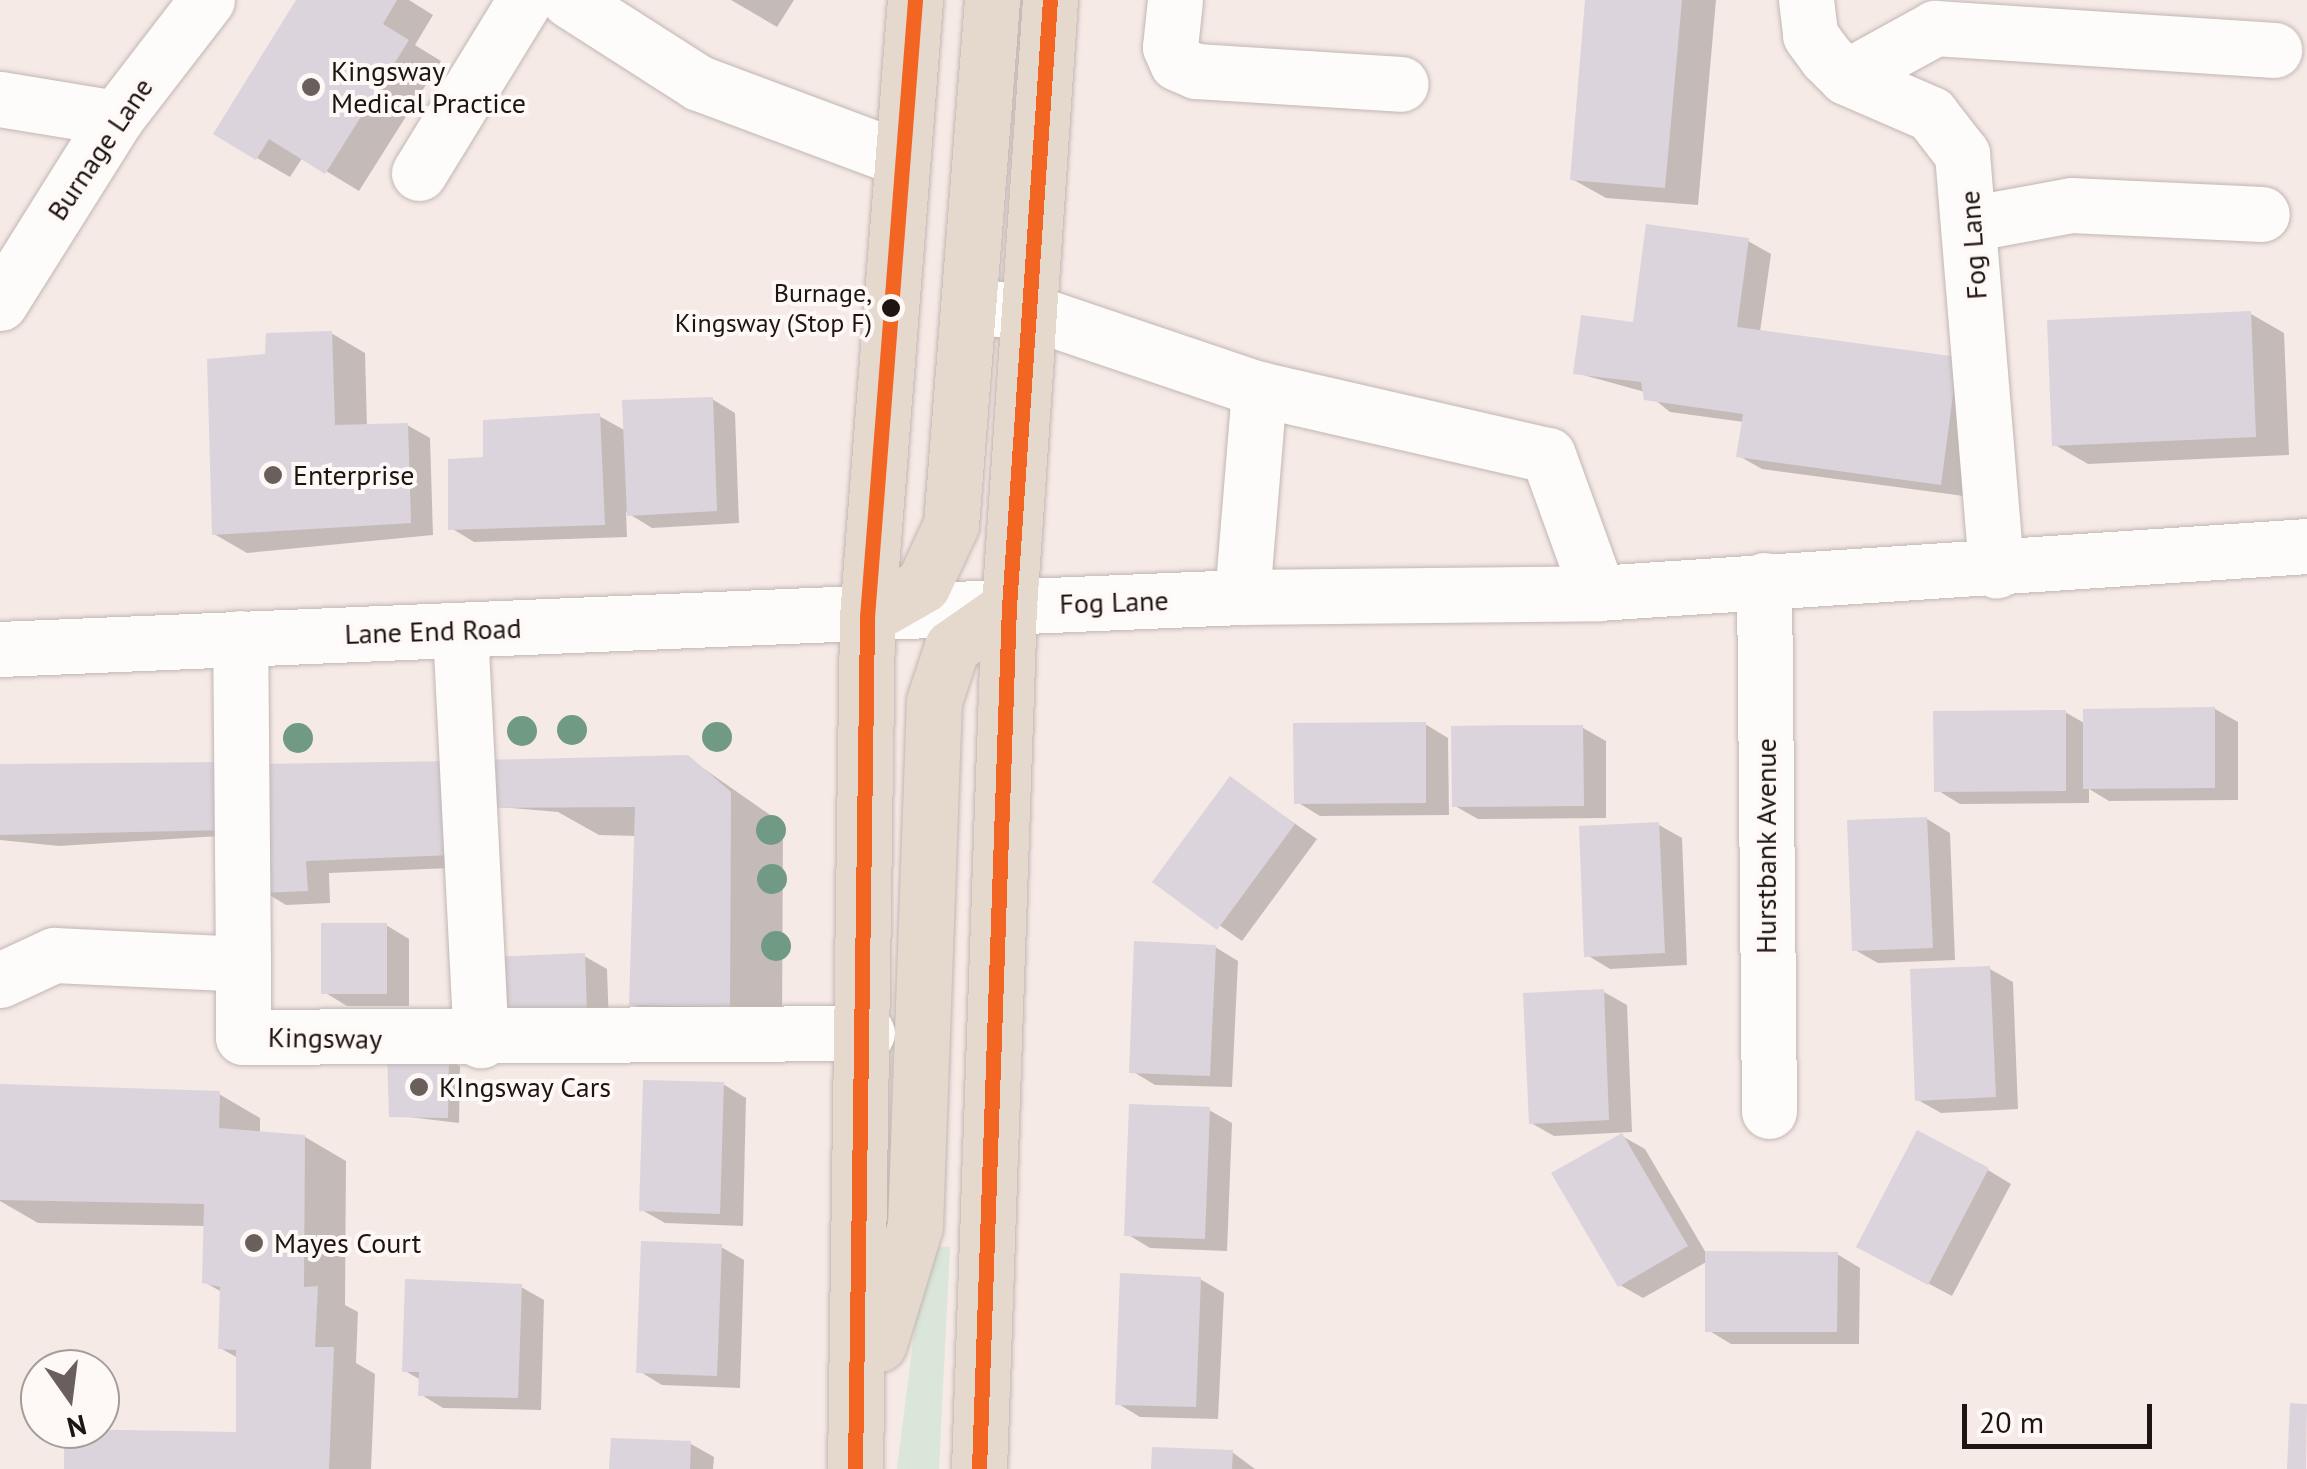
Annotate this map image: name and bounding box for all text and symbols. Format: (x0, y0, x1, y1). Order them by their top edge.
place label: Kingsway Medical Practice (331, 54, 526, 120)
street label: Burnage Lane (40, 72, 160, 226)
marker: Kingsway Medical Practice (300, 76, 322, 98)
street label: Fog Lane (1952, 189, 1994, 301)
place label: Burnage, Kingsway (Stop F) (674, 277, 872, 338)
marker: Burnage, Kingsway (Stop F) (881, 298, 901, 318)
place label: Enterprise (293, 458, 414, 492)
marker: Enterprise (262, 464, 284, 486)
street label: Fog Lane (1059, 583, 1169, 621)
street label: Lane End Road (344, 611, 522, 651)
street label: Hurstbank Avenue (1749, 737, 1783, 955)
street label: Kingsway (268, 1020, 382, 1056)
place label: KIngsway Cars (439, 1070, 612, 1104)
marker: KIngsway Cars (408, 1076, 430, 1098)
place label: Mayes Court (274, 1226, 421, 1260)
marker: Mayes Court (243, 1232, 265, 1254)
north arrow (20, 1349, 120, 1449)
scale bar (1967, 1384, 2157, 1446)
text: 20 m (1979, 1402, 2044, 1441)
text: N (63, 1406, 90, 1447)

